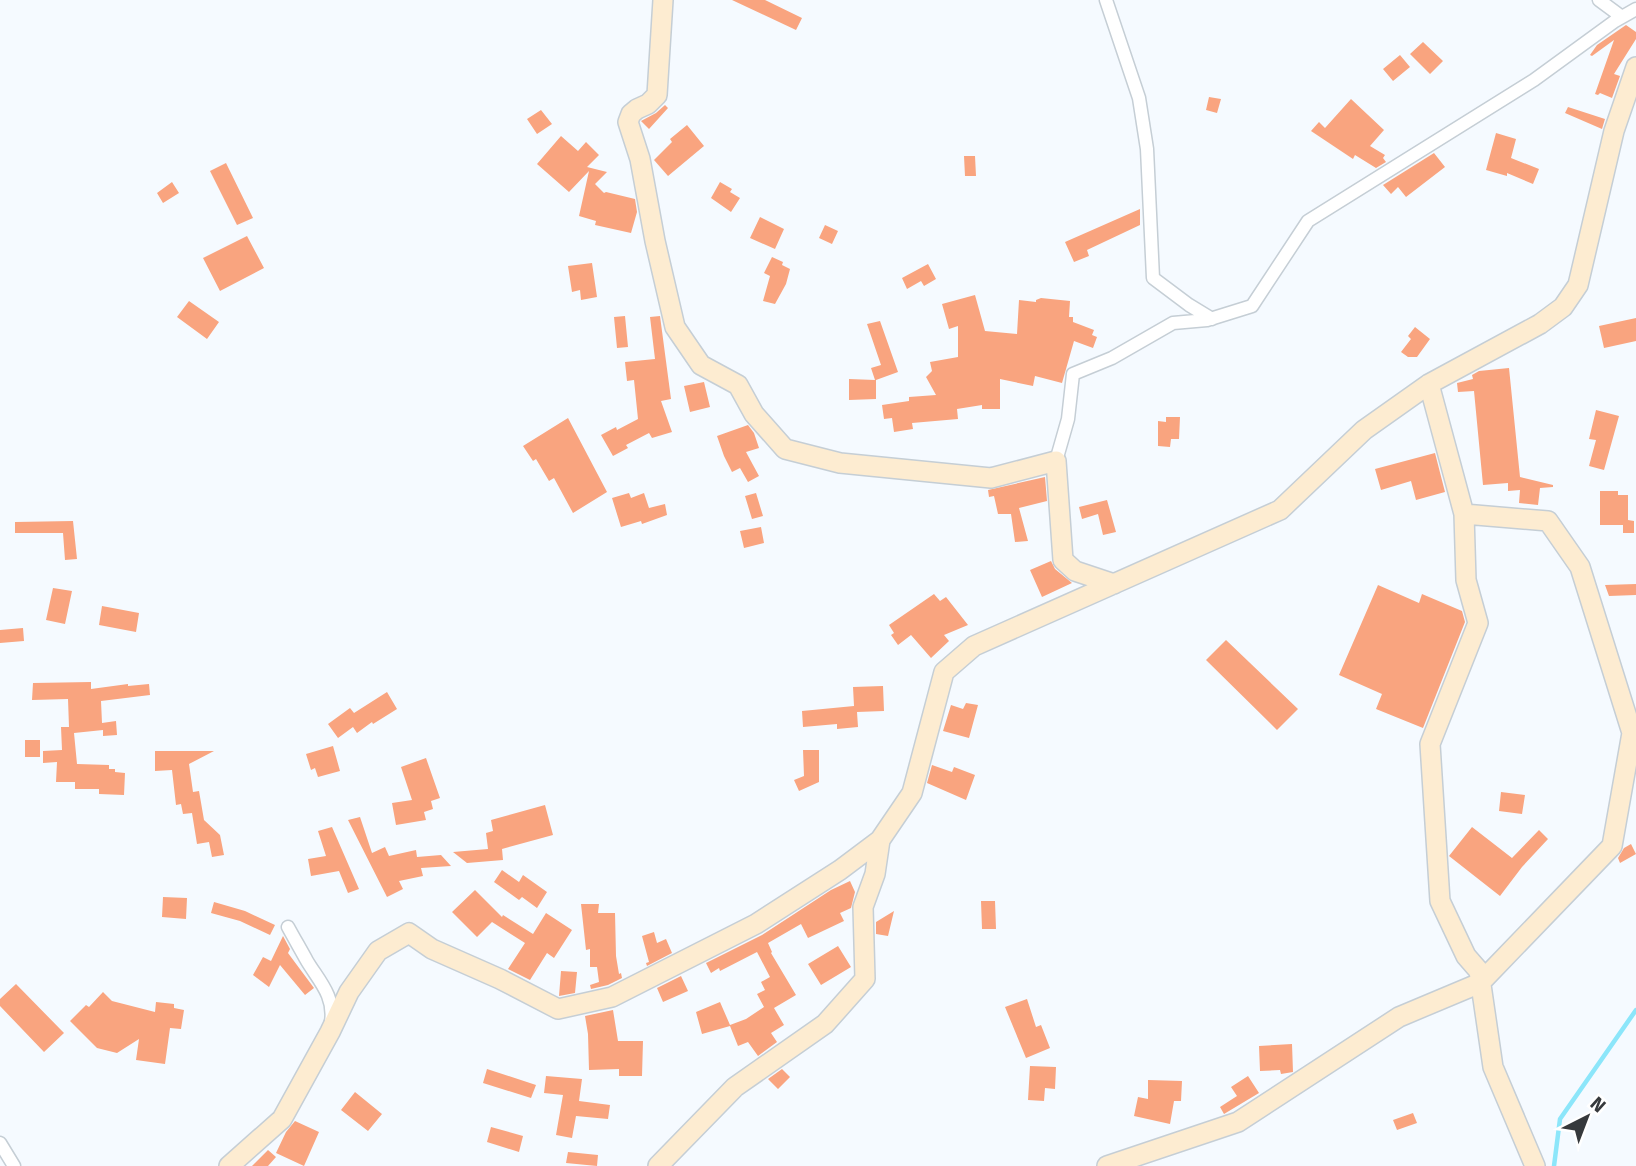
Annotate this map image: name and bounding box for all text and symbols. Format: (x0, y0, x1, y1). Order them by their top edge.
north arrow (1552, 1082, 1622, 1152)
text: N (1586, 1092, 1610, 1118)

